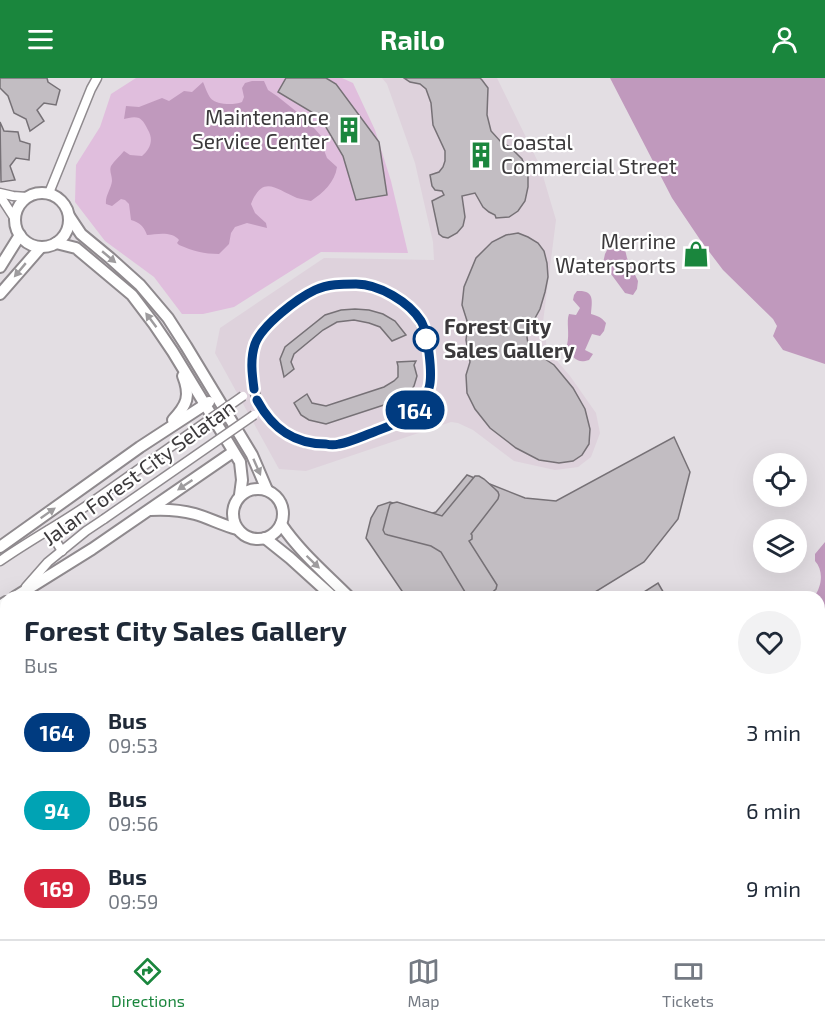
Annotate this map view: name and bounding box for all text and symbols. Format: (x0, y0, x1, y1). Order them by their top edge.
icon: menu (24, 23, 57, 56)
text: Railo (380, 23, 445, 55)
icon: person (768, 23, 801, 56)
place label: Maintenance Service Center (192, 104, 330, 153)
building icon: Maintenance Service Center (334, 115, 364, 145)
place label: Coastal Commercial Street (501, 129, 677, 178)
building icon: Coastal Commercial Street (466, 140, 496, 170)
place label: Merrine Watersports (555, 228, 676, 277)
shop icon: Merrine Watersports (681, 239, 711, 269)
one-way arrow (101, 251, 117, 264)
one-way arrow (14, 262, 27, 277)
one-way arrow (145, 312, 157, 328)
place label: Forest City Sales Gallery (444, 313, 575, 363)
marker: Forest City Sales Gallery (413, 326, 439, 352)
line badge: 164 (380, 390, 450, 430)
street label: Jalan Forest City Selatan (37, 393, 239, 550)
text: 164 (398, 398, 432, 423)
map controls (753, 453, 807, 573)
button: locate (753, 453, 807, 507)
one-way arrow (252, 458, 262, 476)
one-way arrow (178, 479, 194, 491)
one-way arrow (39, 507, 55, 519)
button: layers (753, 519, 807, 573)
one-way arrow (306, 555, 321, 569)
button: heart (738, 611, 801, 674)
text: Forest City Sales Gallery (24, 613, 347, 647)
text: Bus (24, 653, 58, 677)
text: Bus (108, 707, 147, 733)
text: 3 min (746, 719, 801, 745)
text: 164 (40, 720, 74, 745)
text: 09:53 (108, 733, 158, 757)
text: Bus (108, 785, 147, 811)
text: 6 min (746, 797, 801, 823)
text: 94 (44, 798, 70, 823)
text: 09:56 (108, 811, 158, 835)
text: Bus (108, 863, 147, 889)
text: 9 min (746, 875, 801, 901)
text: 169 (40, 876, 74, 901)
text: 09:59 (108, 889, 158, 913)
tab: Directions (111, 955, 185, 1010)
tab: Map (407, 955, 440, 1010)
tab: Tickets (662, 955, 714, 1010)

